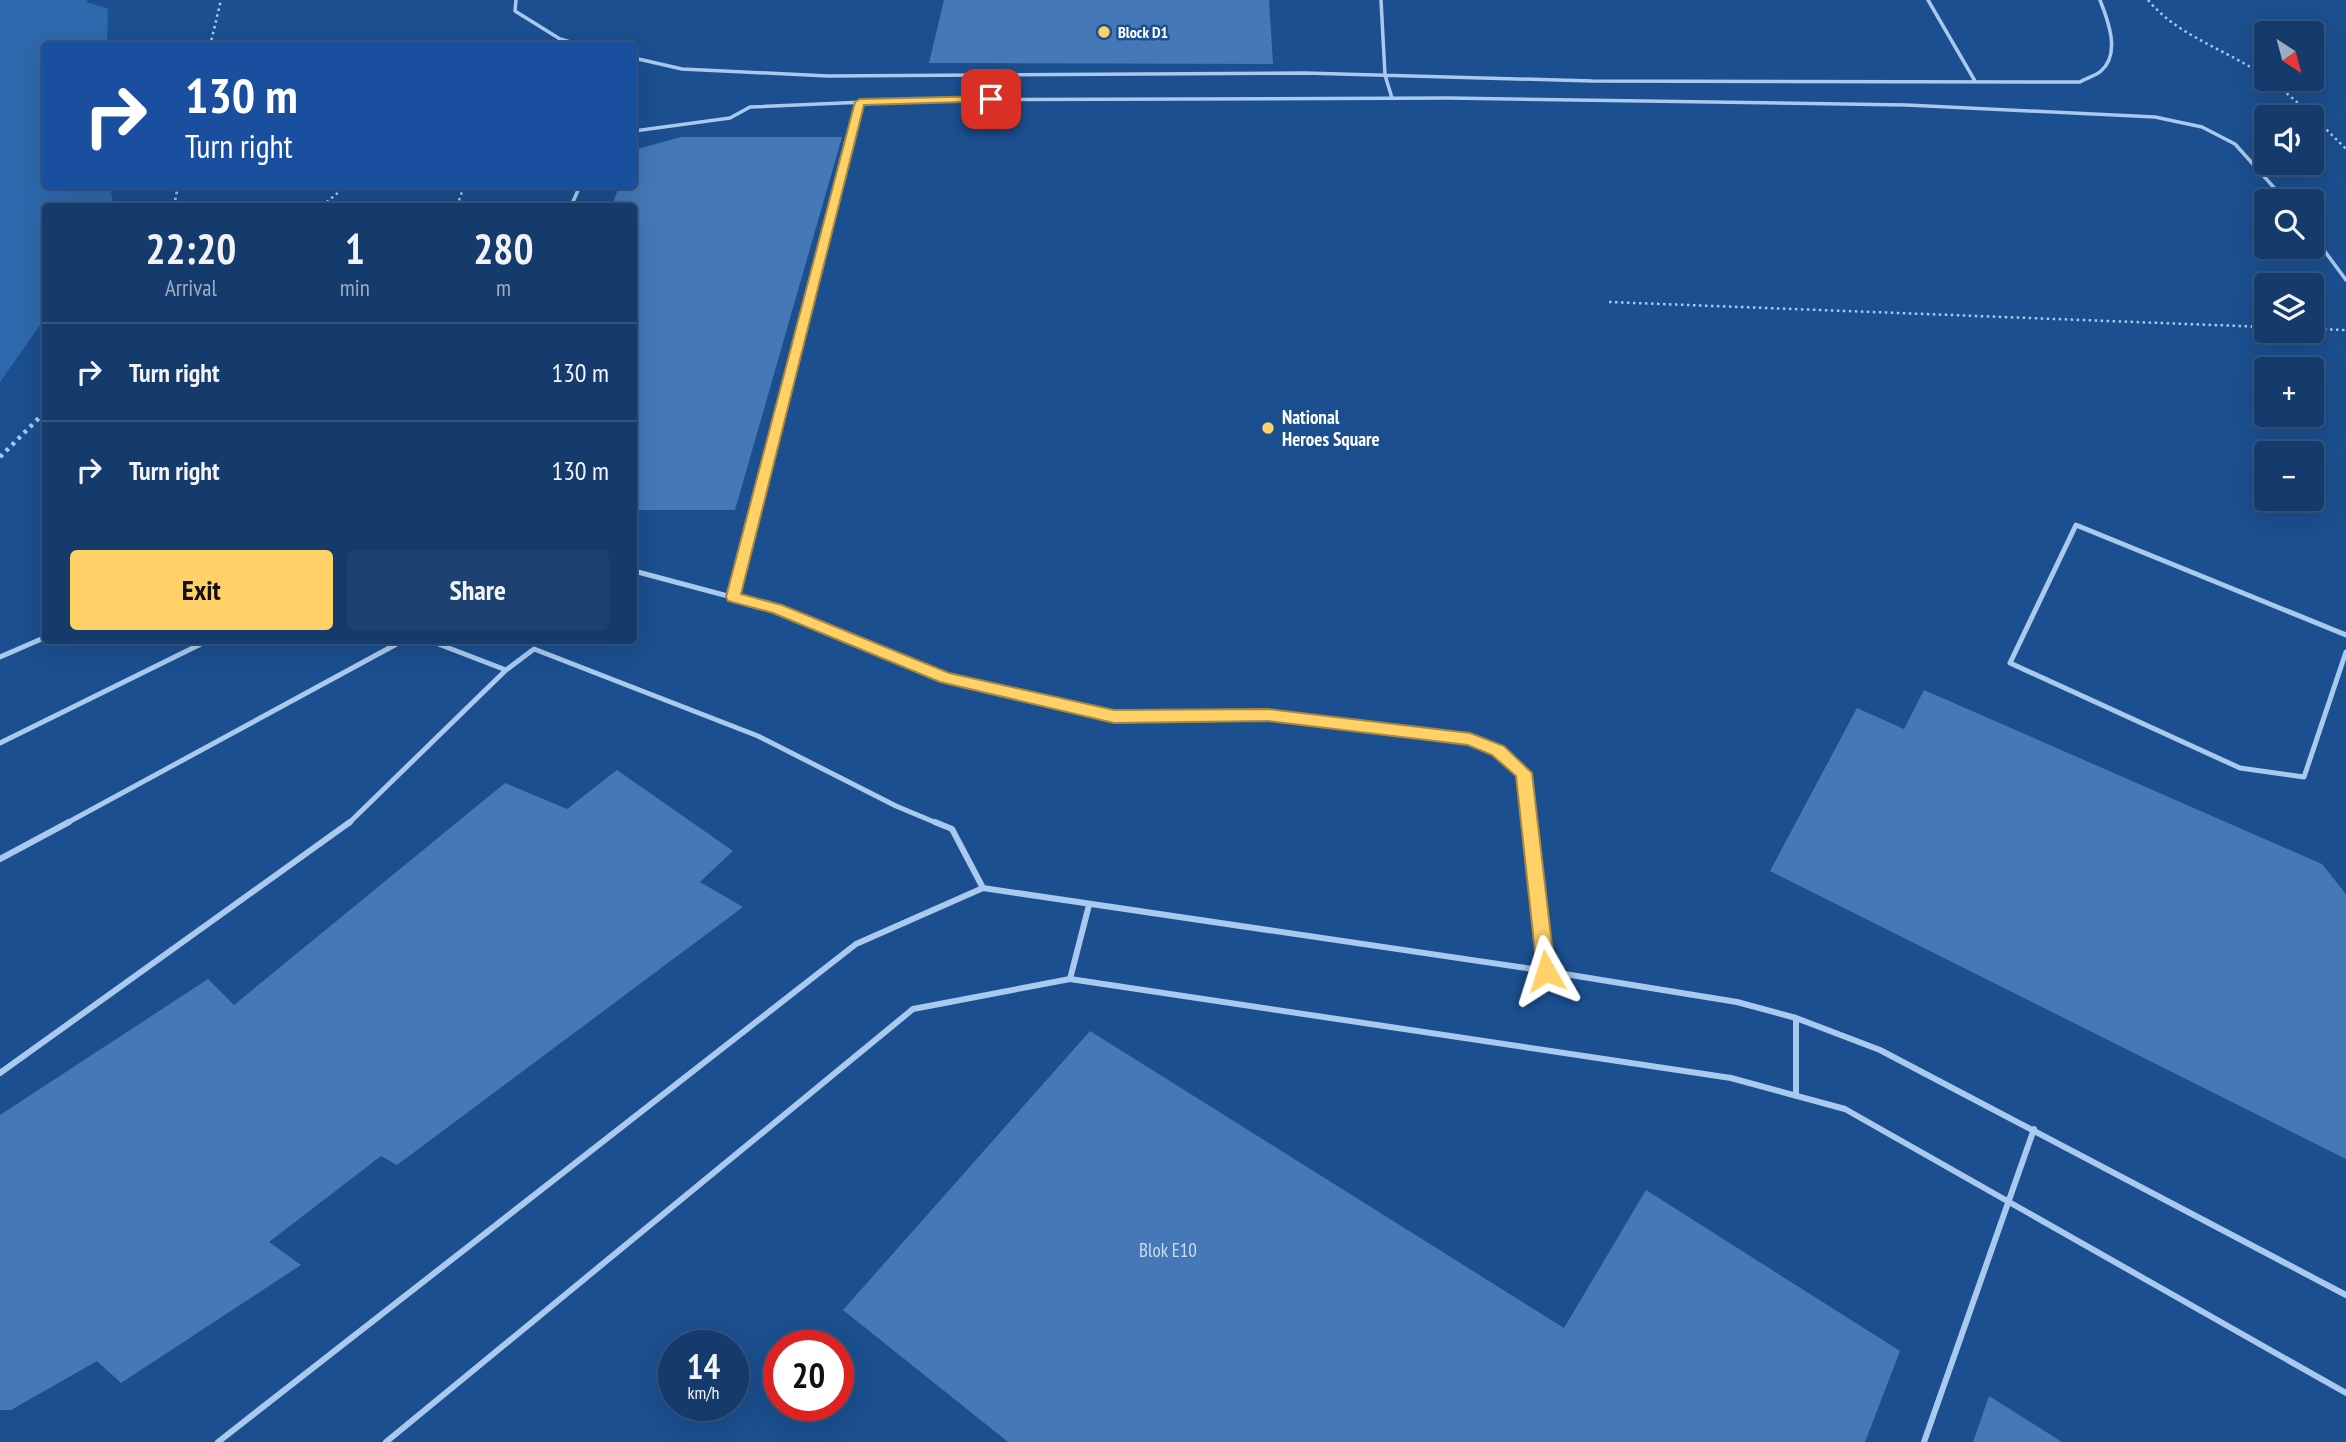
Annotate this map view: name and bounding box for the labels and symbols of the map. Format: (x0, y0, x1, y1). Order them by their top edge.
north arrow (2254, 21, 2324, 91)
place label: Block D1 (1118, 22, 1168, 42)
marker: Block D1 (1096, 24, 1112, 40)
pin (961, 69, 1021, 129)
place label: National Heroes Square (1282, 405, 1380, 451)
marker: National Heroes Square (1260, 420, 1276, 436)
position arrow (1509, 934, 1583, 1008)
house number: Blok E10 (1139, 1238, 1197, 1262)
speed limit sign: 20 (763, 1330, 854, 1421)

